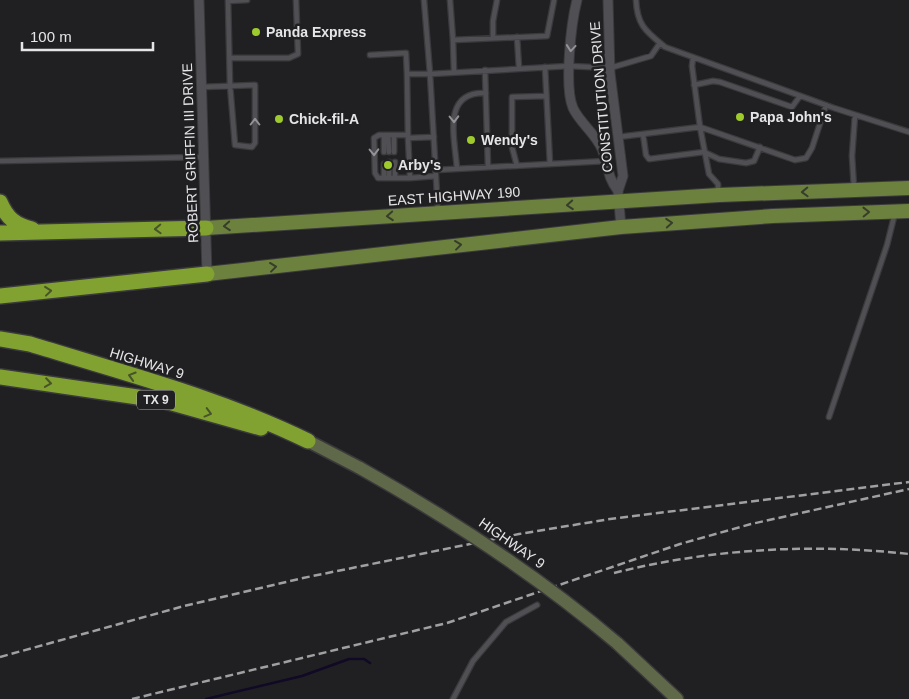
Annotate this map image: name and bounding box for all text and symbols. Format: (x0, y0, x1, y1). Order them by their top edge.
scale bar (22, 20, 154, 52)
street label: CONSTITUTION DRIVE (586, 21, 616, 173)
place label: Panda Express (266, 24, 367, 40)
marker: Panda Express (250, 26, 262, 38)
text: 100 m (30, 28, 72, 45)
one-way arrow (565, 45, 576, 53)
street label: ROBERT GRIFFIN III DRIVE (179, 63, 201, 243)
place label: Papa John's (750, 109, 832, 125)
place label: Chick-fil-A (289, 111, 359, 127)
marker: Papa John's (734, 111, 746, 123)
marker: Chick-fil-A (273, 113, 285, 125)
one-way arrow (449, 115, 460, 123)
one-way arrow (250, 118, 260, 126)
place label: Wendy's (481, 132, 538, 148)
marker: Wendy's (465, 134, 477, 146)
one-way arrow (369, 148, 379, 156)
place label: Arby's (398, 157, 441, 173)
marker: Arby's (382, 159, 394, 171)
street label: EAST HIGHWAY 190 (387, 183, 521, 209)
one-way arrow (801, 186, 809, 197)
one-way arrow (566, 199, 574, 210)
one-way arrow (863, 207, 871, 218)
one-way arrow (385, 210, 393, 221)
one-way arrow (665, 218, 673, 229)
one-way arrow (223, 221, 231, 232)
one-way arrow (153, 224, 161, 234)
one-way arrow (454, 240, 462, 251)
one-way arrow (269, 262, 277, 273)
one-way arrow (45, 286, 53, 297)
street label: HIGHWAY 9 (108, 344, 186, 382)
one-way arrow (128, 371, 136, 381)
one-way arrow (44, 378, 53, 388)
road number: TX 9 (137, 390, 175, 410)
one-way arrow (203, 408, 211, 418)
street label: HIGHWAY 9 (476, 514, 548, 572)

